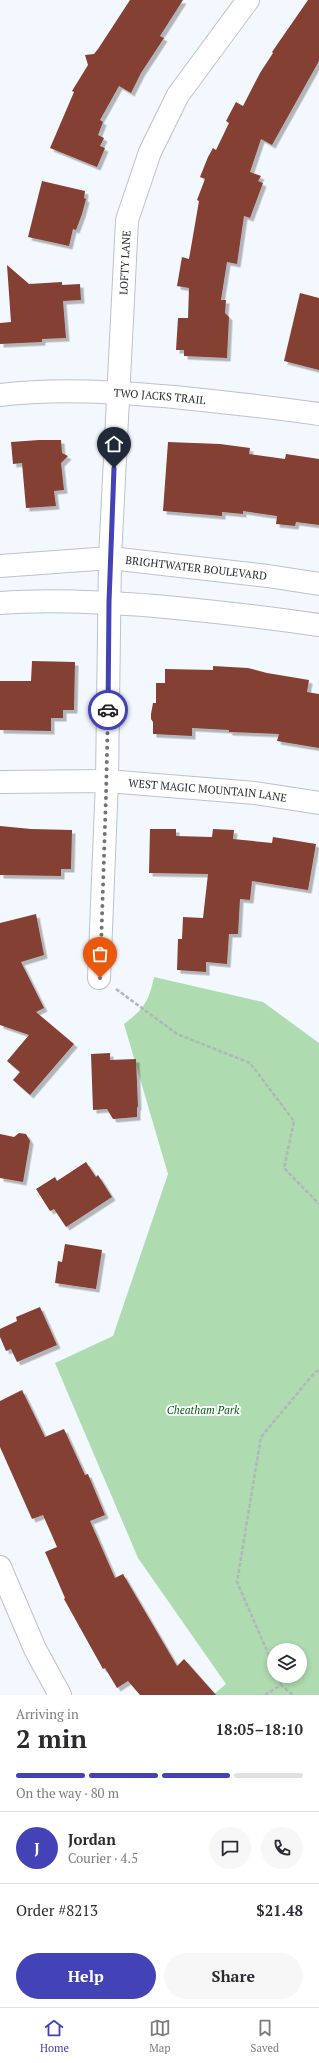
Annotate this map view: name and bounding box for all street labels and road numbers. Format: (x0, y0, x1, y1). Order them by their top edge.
street label: LOFTY LANE (116, 230, 133, 295)
street label: TWO JACKS TRAIL (113, 386, 206, 407)
street label: BRIGHTWATER BOULEVARD (125, 553, 268, 583)
street label: WEST MAGIC MOUNTAIN LANE (128, 776, 288, 805)

